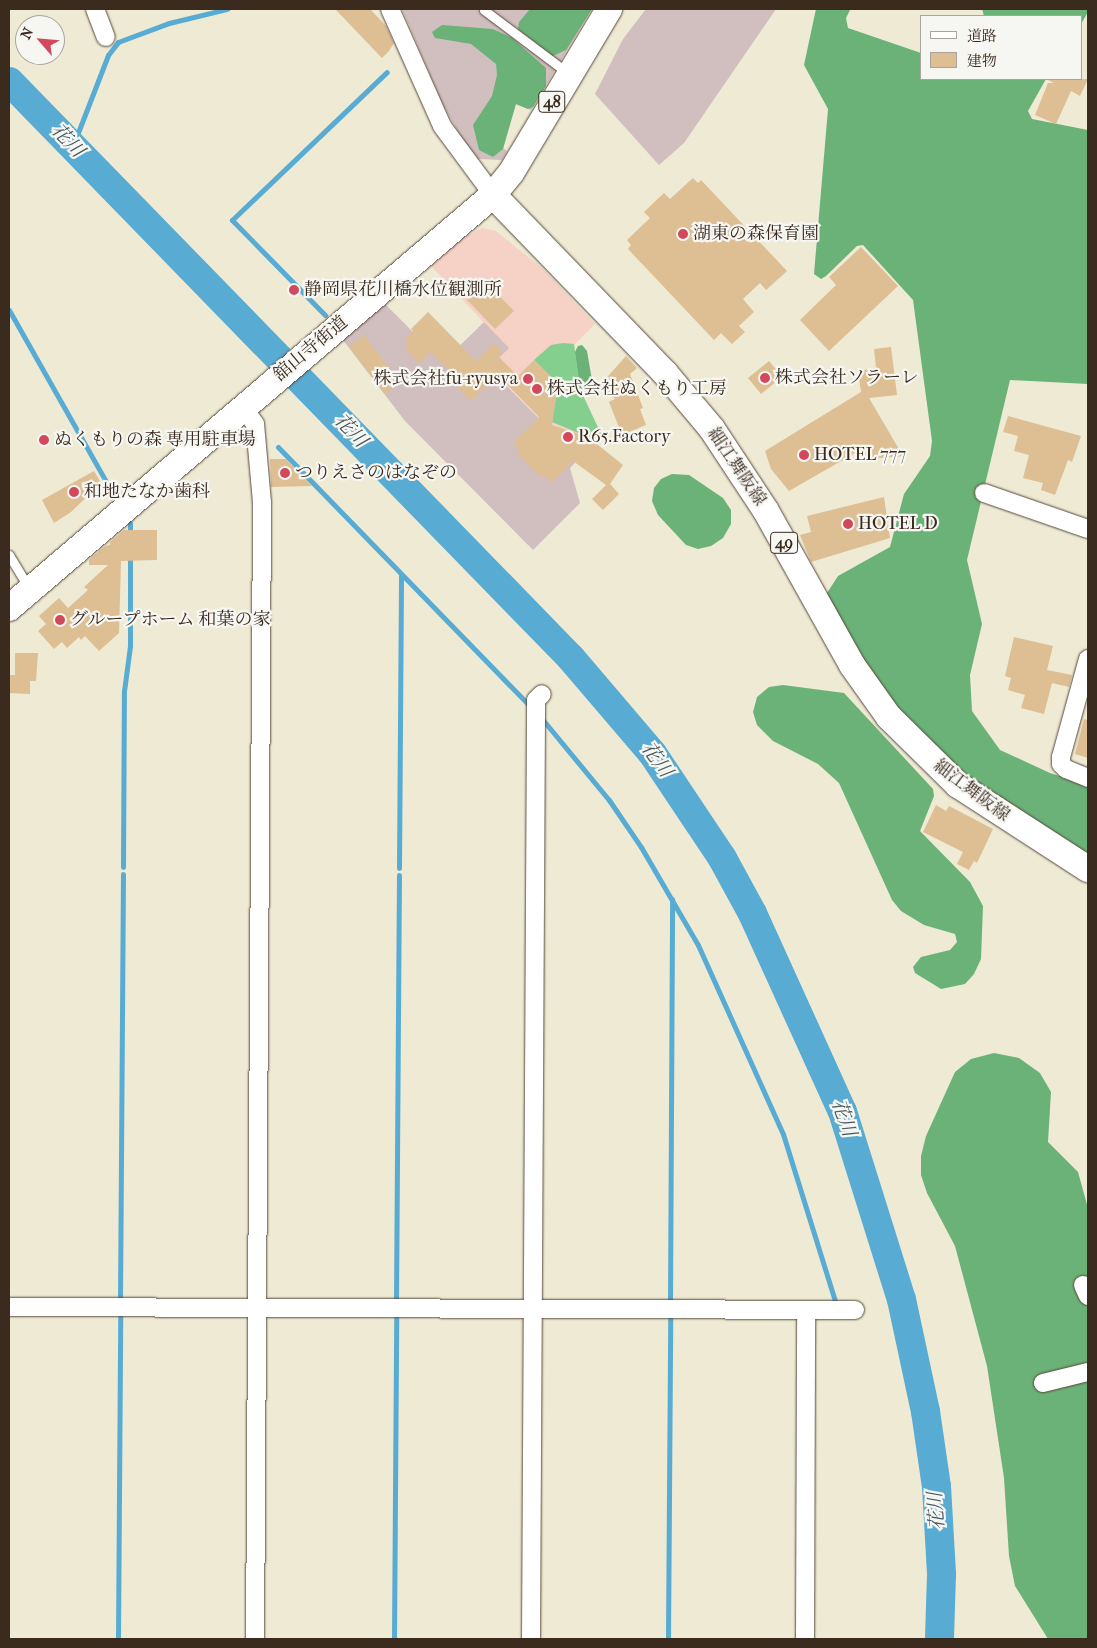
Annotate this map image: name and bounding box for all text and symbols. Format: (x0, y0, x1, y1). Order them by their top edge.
north arrow (15, 15, 65, 65)
legend (920, 15, 1082, 80)
text: N (17, 25, 37, 42)
text: 道路 (967, 27, 997, 45)
text: 建物 (967, 52, 997, 70)
road number: 48 (538, 88, 566, 115)
water label: 花川 (46, 119, 88, 163)
place label: 湖東の森保育園 (693, 223, 819, 245)
marker: 湖東の森保育園 (677, 228, 689, 240)
place label: 静岡県花川橋水位観測所 (304, 279, 502, 301)
marker: 静岡県花川橋水位観測所 (288, 284, 300, 296)
street label: 舘山寺街道 (270, 312, 352, 386)
place label: 株式会社ソラーレ (775, 367, 919, 389)
place label: 株式会社fu-ryusya (373, 368, 518, 390)
marker: 株式会社ソラーレ (759, 372, 771, 384)
marker: 株式会社fu-ryusya (522, 373, 534, 385)
place label: 株式会社ぬくもり工房 (547, 378, 727, 400)
marker: 株式会社ぬくもり工房 (531, 383, 543, 395)
water label: 花川 (329, 409, 371, 453)
street label: 細江舞阪線 (702, 424, 770, 510)
place label: R65.Factory (578, 426, 671, 448)
place label: ぬくもりの森 専用駐車場 (54, 429, 256, 451)
marker: R65.Factory (562, 431, 574, 443)
marker: ぬくもりの森 専用駐車場 (38, 434, 50, 446)
place label: HOTEL 777 (814, 444, 906, 466)
marker: HOTEL 777 (798, 449, 810, 461)
place label: つりえさのはなぞの (295, 462, 457, 484)
marker: つりえさのはなぞの (279, 467, 291, 479)
place label: 和地たなか歯科 (84, 481, 210, 503)
marker: 和地たなか歯科 (68, 486, 80, 498)
place label: HOTEL D (858, 513, 938, 535)
marker: HOTEL D (842, 518, 854, 530)
road number: 49 (769, 530, 799, 556)
place label: グループホーム 和葉の家 (70, 609, 272, 631)
marker: グループホーム 和葉の家 (54, 614, 66, 626)
water label: 花川 (636, 738, 676, 782)
street label: 細江舞阪線 (929, 755, 1013, 827)
water label: 花川 (826, 1096, 860, 1140)
water label: 花川 (924, 1491, 950, 1531)

